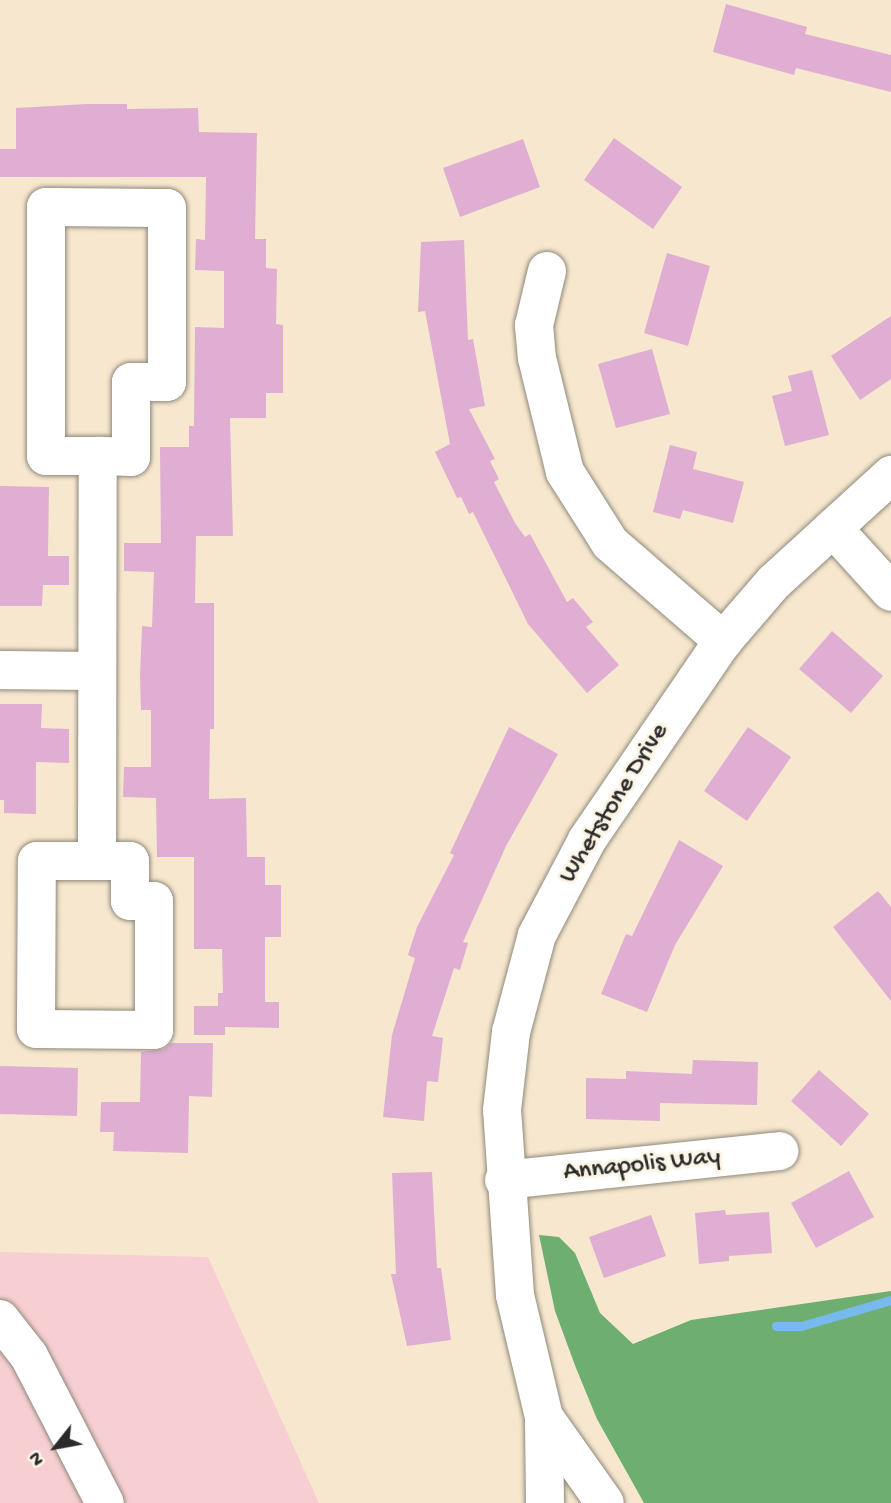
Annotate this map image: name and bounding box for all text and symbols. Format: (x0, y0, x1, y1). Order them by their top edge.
street label: Whetstone Drive (553, 718, 677, 890)
street label: Annapolis Way (562, 1142, 722, 1190)
north arrow (21, 1412, 91, 1482)
text: N (25, 1447, 51, 1469)

